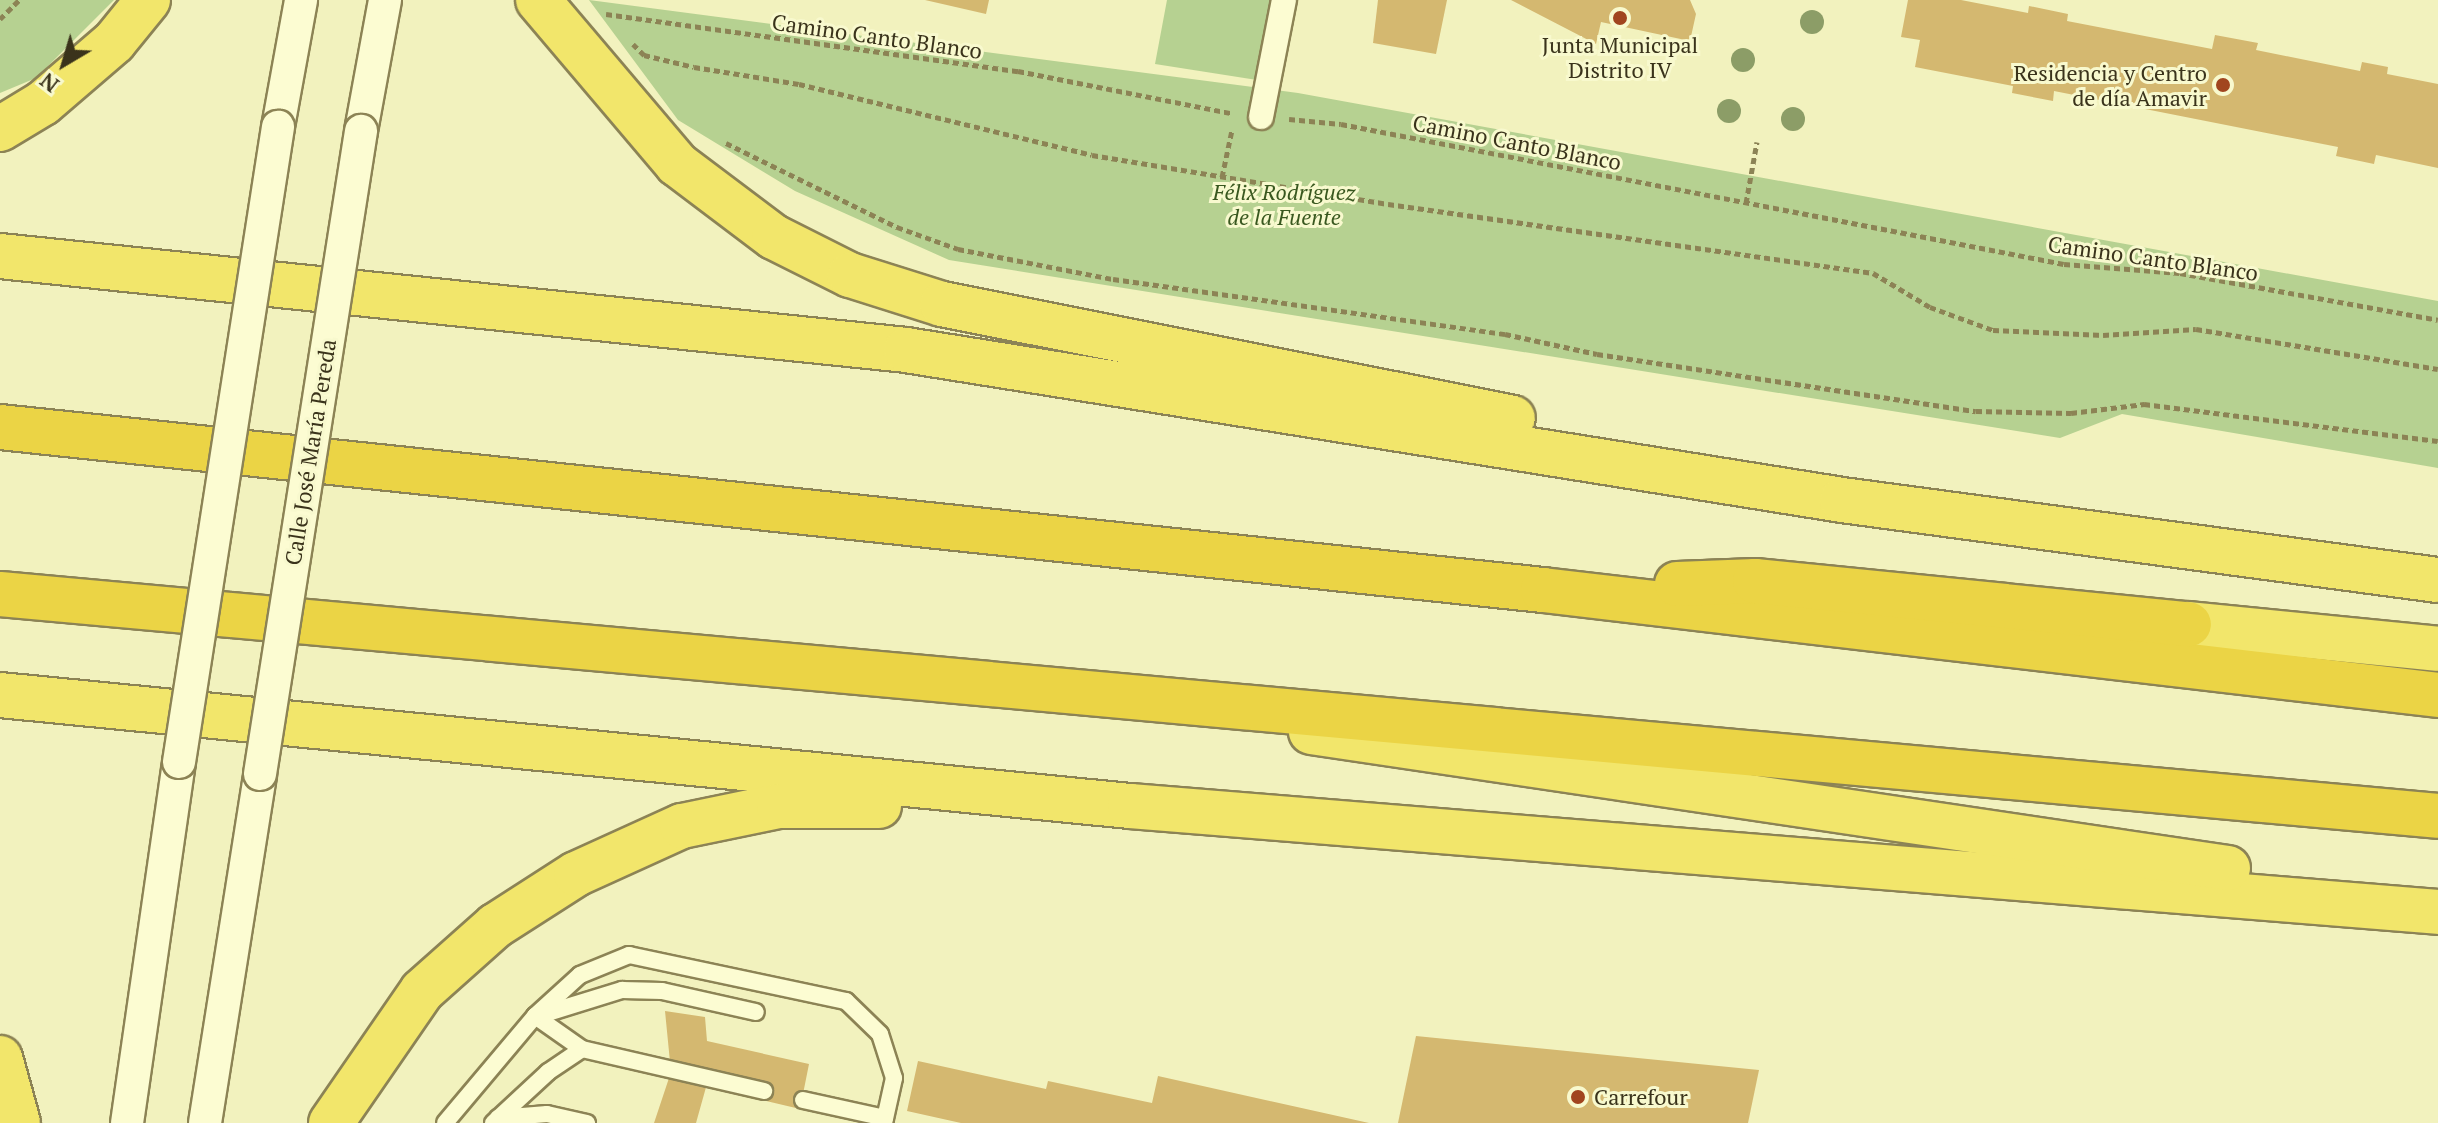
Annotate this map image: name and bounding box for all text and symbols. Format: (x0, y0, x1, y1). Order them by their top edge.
street label: Camino Canto Blanco (770, 8, 984, 64)
marker: Junta Municipal Distrito IV (1611, 9, 1629, 27)
north arrow (24, 24, 104, 104)
place label: Junta Municipal Distrito IV (1542, 31, 1698, 82)
place label: Residencia y Centro de día Amavir (2014, 59, 2207, 110)
text: N (33, 67, 64, 100)
marker: Residencia y Centro de día Amavir (2214, 76, 2232, 94)
street label: Camino Canto Blanco (1411, 109, 1623, 175)
park label: Félix Rodríguez de la Fuente (1213, 178, 1355, 230)
street label: Camino Canto Blanco (2046, 230, 2260, 286)
street label: Calle José María Pereda (279, 337, 341, 567)
place label: Carrefour (1594, 1084, 1688, 1110)
marker: Carrefour (1569, 1088, 1587, 1106)

